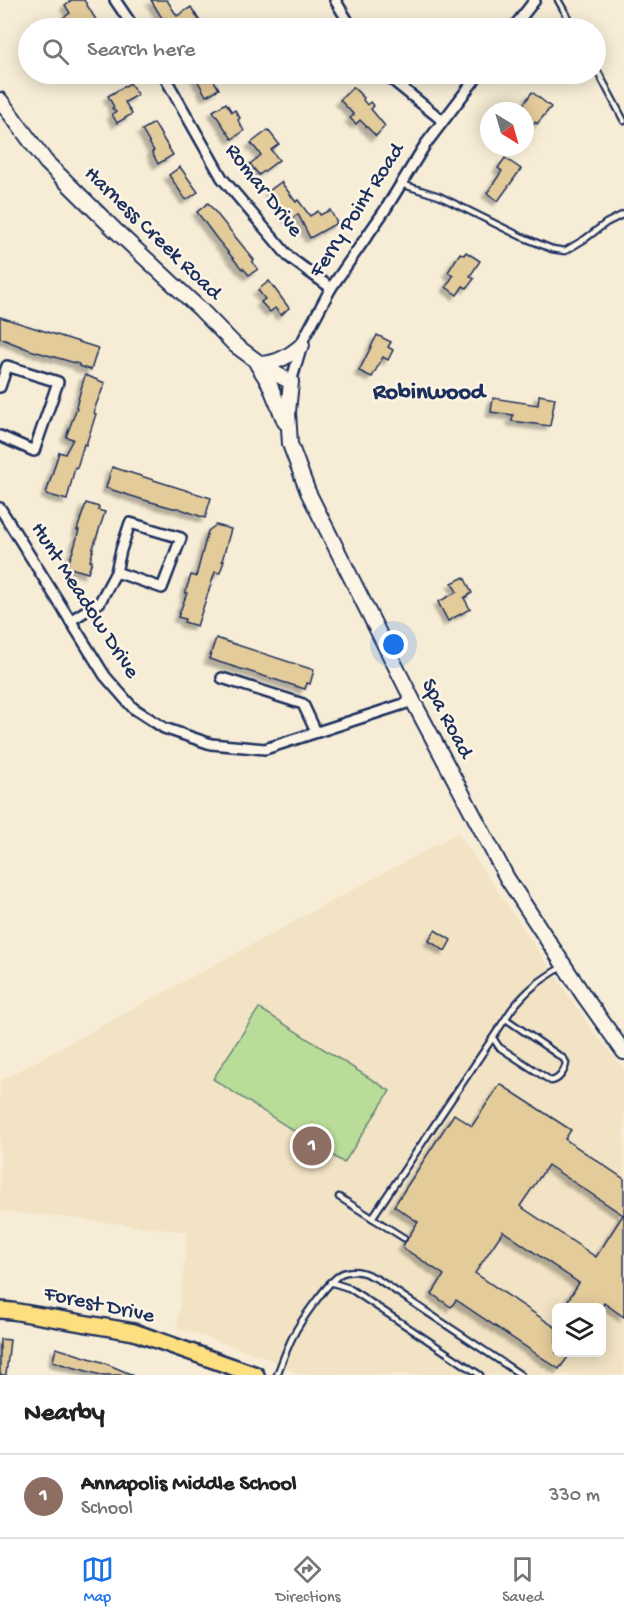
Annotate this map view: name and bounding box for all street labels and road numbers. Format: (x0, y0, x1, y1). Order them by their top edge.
street label: Ferry Point Road (304, 137, 412, 284)
street label: Romar Drive (218, 139, 308, 244)
street label: Harness Creek Road (78, 162, 228, 308)
street label: Hunt Meadow Drive (24, 518, 145, 684)
street label: Spa Road (414, 675, 479, 765)
street label: Forest Drive (41, 1281, 157, 1331)

